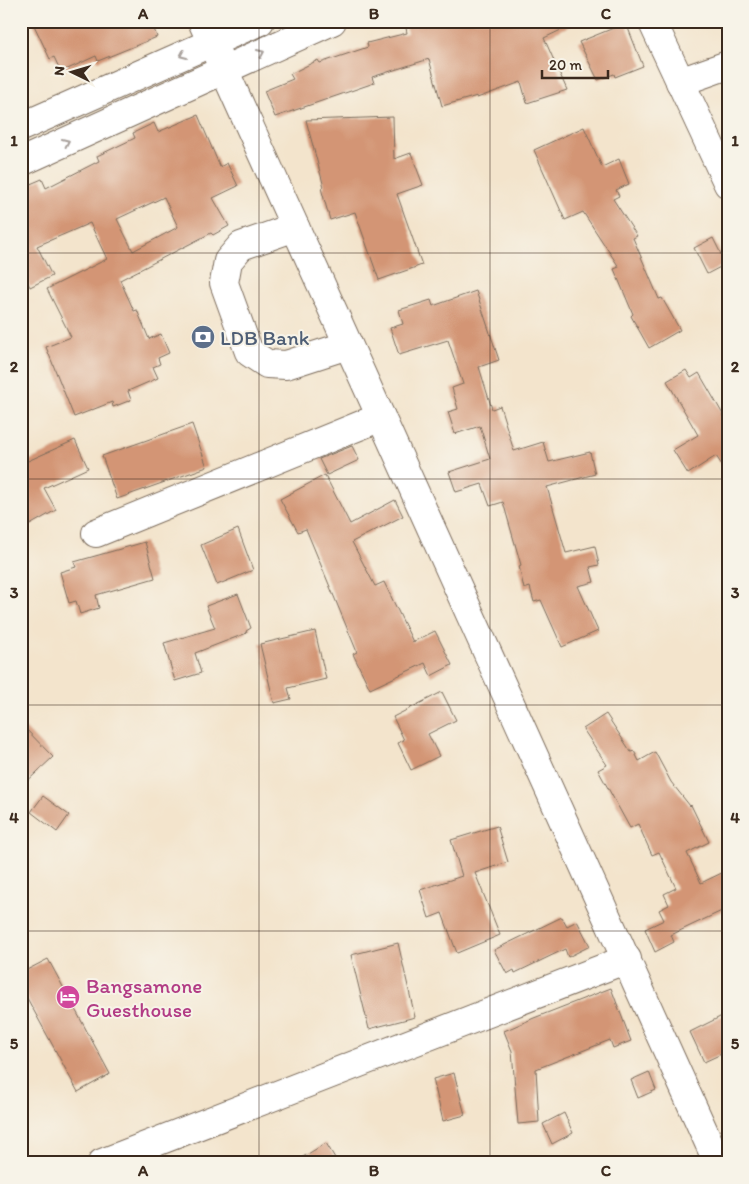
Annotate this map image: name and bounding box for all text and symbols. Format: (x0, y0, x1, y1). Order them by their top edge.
text: A (137, 4, 149, 23)
text: B (369, 4, 380, 23)
text: C (601, 4, 612, 23)
north arrow (48, 48, 98, 98)
one-way arrow (179, 48, 188, 59)
one-way arrow (256, 48, 265, 59)
scale bar (542, 48, 608, 80)
text: 20 m (549, 56, 583, 74)
text: N (51, 65, 68, 76)
text: 1 (10, 131, 18, 150)
text: 1 (731, 131, 739, 150)
one-way arrow (61, 138, 70, 148)
bank icon: LDB Bank (190, 324, 216, 350)
place label: LDB Bank (220, 325, 310, 350)
text: 2 (10, 357, 19, 376)
text: 2 (731, 357, 740, 376)
text: 3 (10, 583, 19, 602)
text: 3 (731, 583, 740, 602)
text: 4 (9, 808, 19, 827)
text: 4 (730, 808, 740, 827)
place label: Bangsamone Guesthouse (86, 973, 202, 1022)
hotel icon: Bangsamone Guesthouse (55, 984, 81, 1010)
text: 5 (10, 1034, 19, 1053)
text: 5 (731, 1034, 740, 1053)
text: A (137, 1161, 149, 1180)
text: B (369, 1161, 380, 1180)
text: C (601, 1161, 612, 1180)

